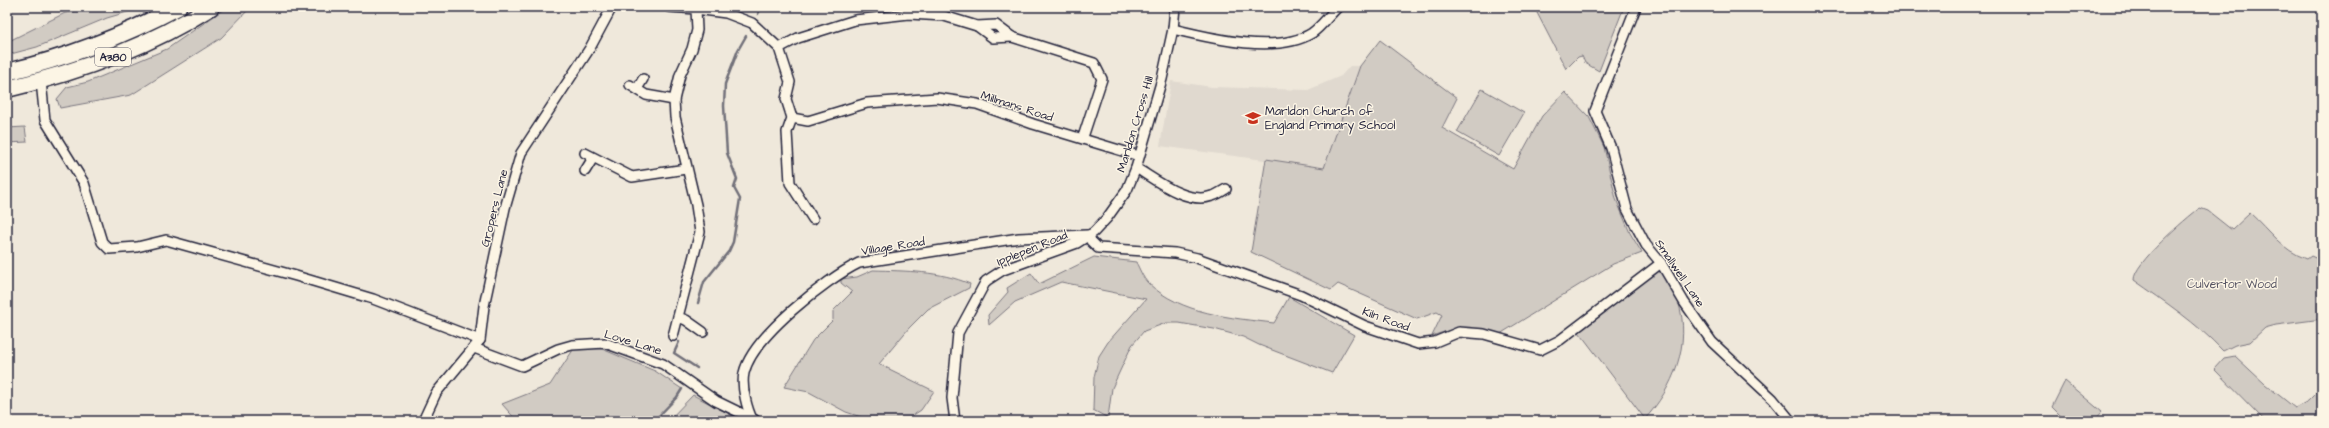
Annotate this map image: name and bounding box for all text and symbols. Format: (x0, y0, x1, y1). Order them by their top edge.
road number: A380 (95, 48, 131, 66)
street label: Marldon Cross Hill (1113, 74, 1158, 174)
street label: Millmans Road (978, 87, 1055, 126)
place label: Marldon Church of England Primary School (1265, 103, 1396, 135)
school or university icon: Marldon Church of England Primary School (1244, 109, 1262, 127)
street label: Gropers Lane (477, 167, 512, 249)
street label: Ipplepen Road (994, 227, 1070, 270)
street label: Village Road (860, 233, 926, 261)
street label: Smallwell Lane (1651, 236, 1709, 311)
park label: Culvertor Wood (2187, 276, 2277, 293)
street label: Kiln Road (1360, 303, 1412, 336)
street label: Love Lane (602, 326, 664, 359)

